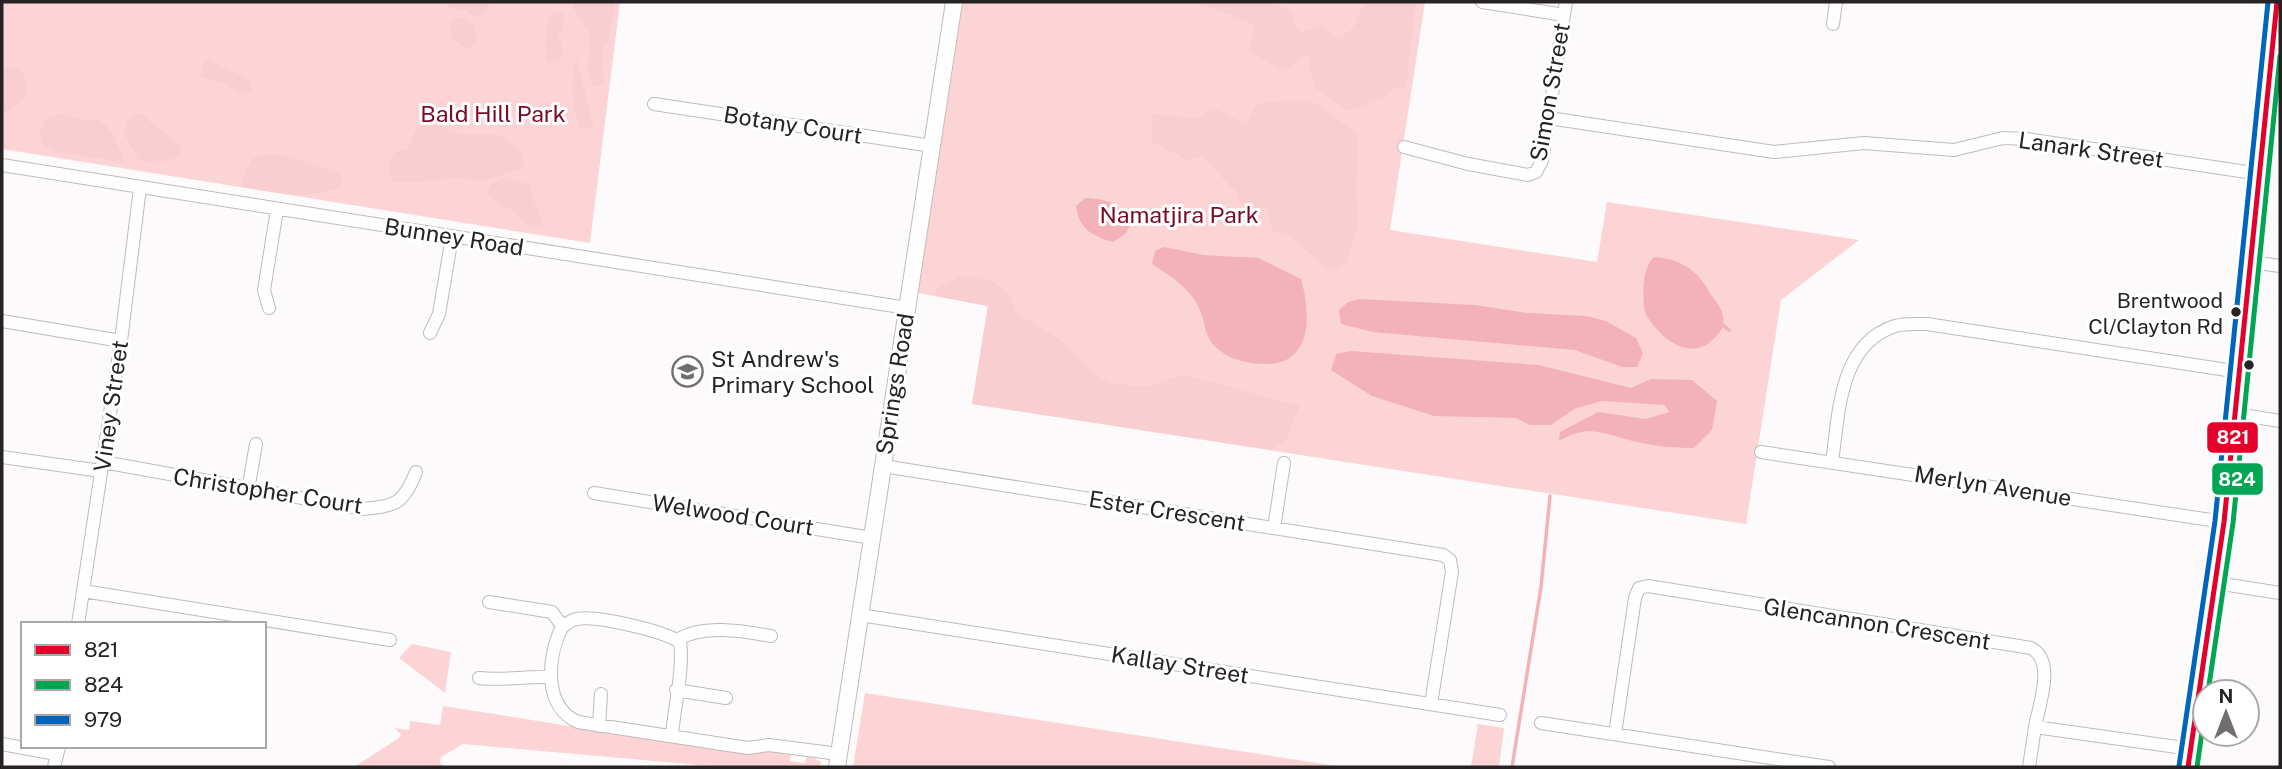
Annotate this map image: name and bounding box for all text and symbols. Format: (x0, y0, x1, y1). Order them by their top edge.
street label: Simon Street (1524, 21, 1575, 163)
park label: Bald Hill Park (420, 100, 566, 127)
street label: Botany Court (722, 100, 864, 149)
street label: Lanark Street (2017, 126, 2165, 173)
park label: Namatjira Park (1099, 201, 1259, 228)
street label: Bunney Road (383, 212, 526, 261)
place label: Brentwood Cl/Clayton Rd (2088, 288, 2223, 339)
marker: Brentwood Cl/Clayton Rd (2229, 305, 2243, 319)
street label: Springs Road (870, 311, 919, 457)
street label: Viney Street (88, 338, 133, 473)
place label: St Andrew's Primary School (711, 345, 874, 398)
school or university icon: St Andrew's Primary School (671, 355, 705, 389)
unlabelled marker (2242, 358, 2256, 372)
line badge: 821 (2206, 421, 2259, 454)
text: 821 (2217, 426, 2249, 448)
street label: Merlyn Avenue (1912, 460, 2074, 511)
street label: Christopher Court (172, 462, 365, 519)
line badge: 824 (2211, 462, 2264, 496)
text: 824 (2218, 468, 2256, 490)
street label: Ester Crescent (1087, 485, 1247, 536)
street label: Welwood Court (650, 488, 816, 541)
street label: Glencannon Crescent (1762, 592, 1992, 655)
legend (21, 622, 266, 748)
text: 821 (84, 637, 119, 662)
street label: Kallay Street (1109, 640, 1251, 689)
text: 824 (84, 672, 123, 697)
north arrow (2191, 678, 2261, 748)
text: N (2219, 685, 2233, 707)
text: 979 (84, 707, 122, 732)

